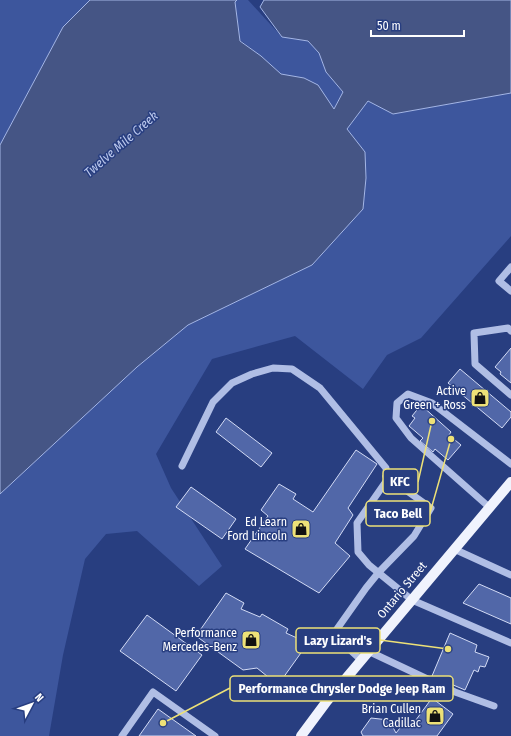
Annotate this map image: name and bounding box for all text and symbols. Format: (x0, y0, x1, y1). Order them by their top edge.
scale bar (371, 12, 464, 38)
text: 50 m (377, 19, 401, 33)
water label: Twelve Mile Creek (81, 108, 161, 180)
place label: Active Green + Ross (403, 384, 466, 412)
shop icon: Active Green + Ross (469, 387, 491, 409)
callout: KFC (383, 469, 418, 494)
text: KFC (390, 474, 410, 489)
callout: Taco Bell (366, 501, 430, 526)
text: Taco Bell (374, 506, 423, 521)
place label: Ed Learn Ford Lincoln (227, 515, 287, 543)
shop icon: Ed Learn Ford Lincoln (290, 518, 312, 540)
street label: Ontario Street (374, 559, 430, 621)
place label: Performance Mercedes-Benz (163, 626, 237, 654)
callout: Lazy Lizard's (296, 628, 380, 653)
shop icon: Performance Mercedes-Benz (240, 629, 262, 651)
text: Lazy Lizard's (304, 633, 372, 648)
callout: Performance Chrysler Dodge Jeep Ram (230, 676, 453, 701)
text: Performance Chrysler Dodge Jeep Ram (239, 681, 445, 696)
north arrow (12, 684, 52, 724)
text: N (32, 691, 46, 705)
place label: Brian Cullen Cadillac (362, 702, 421, 730)
shop icon: Brian Cullen Cadillac (424, 705, 446, 727)

